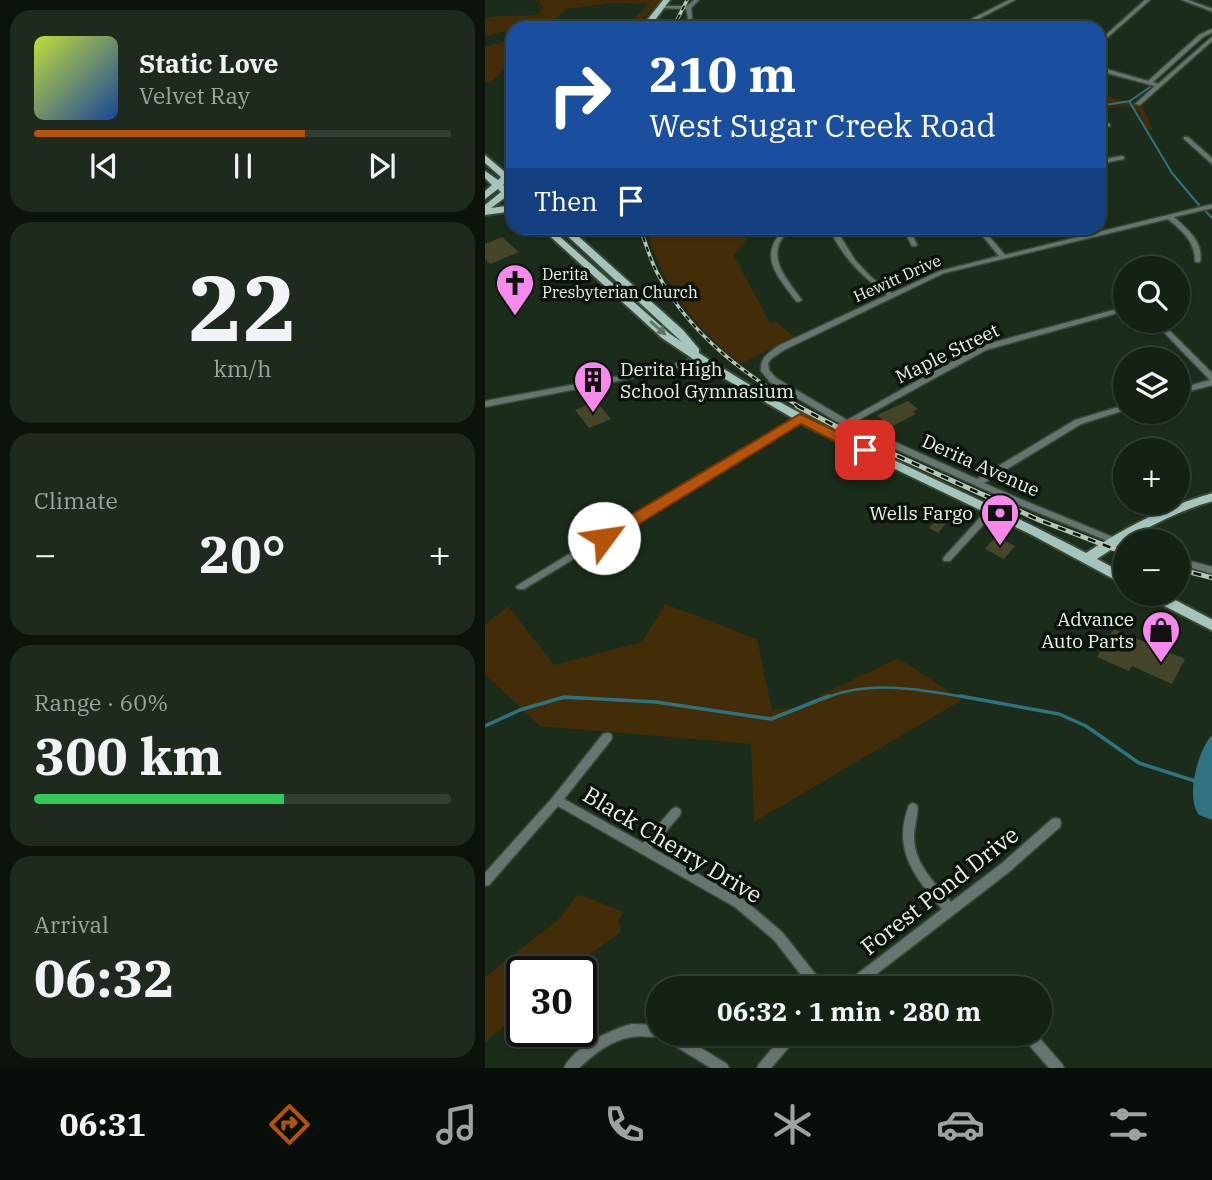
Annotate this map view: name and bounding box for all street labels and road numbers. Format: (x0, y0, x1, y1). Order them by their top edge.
street label: Hewitt Drive (850, 250, 944, 306)
street label: Maple Street (891, 317, 1003, 388)
street label: Derita Avenue (918, 428, 1044, 502)
street label: Black Cherry Drive (578, 779, 768, 909)
street label: Forest Pond Drive (854, 819, 1024, 961)

